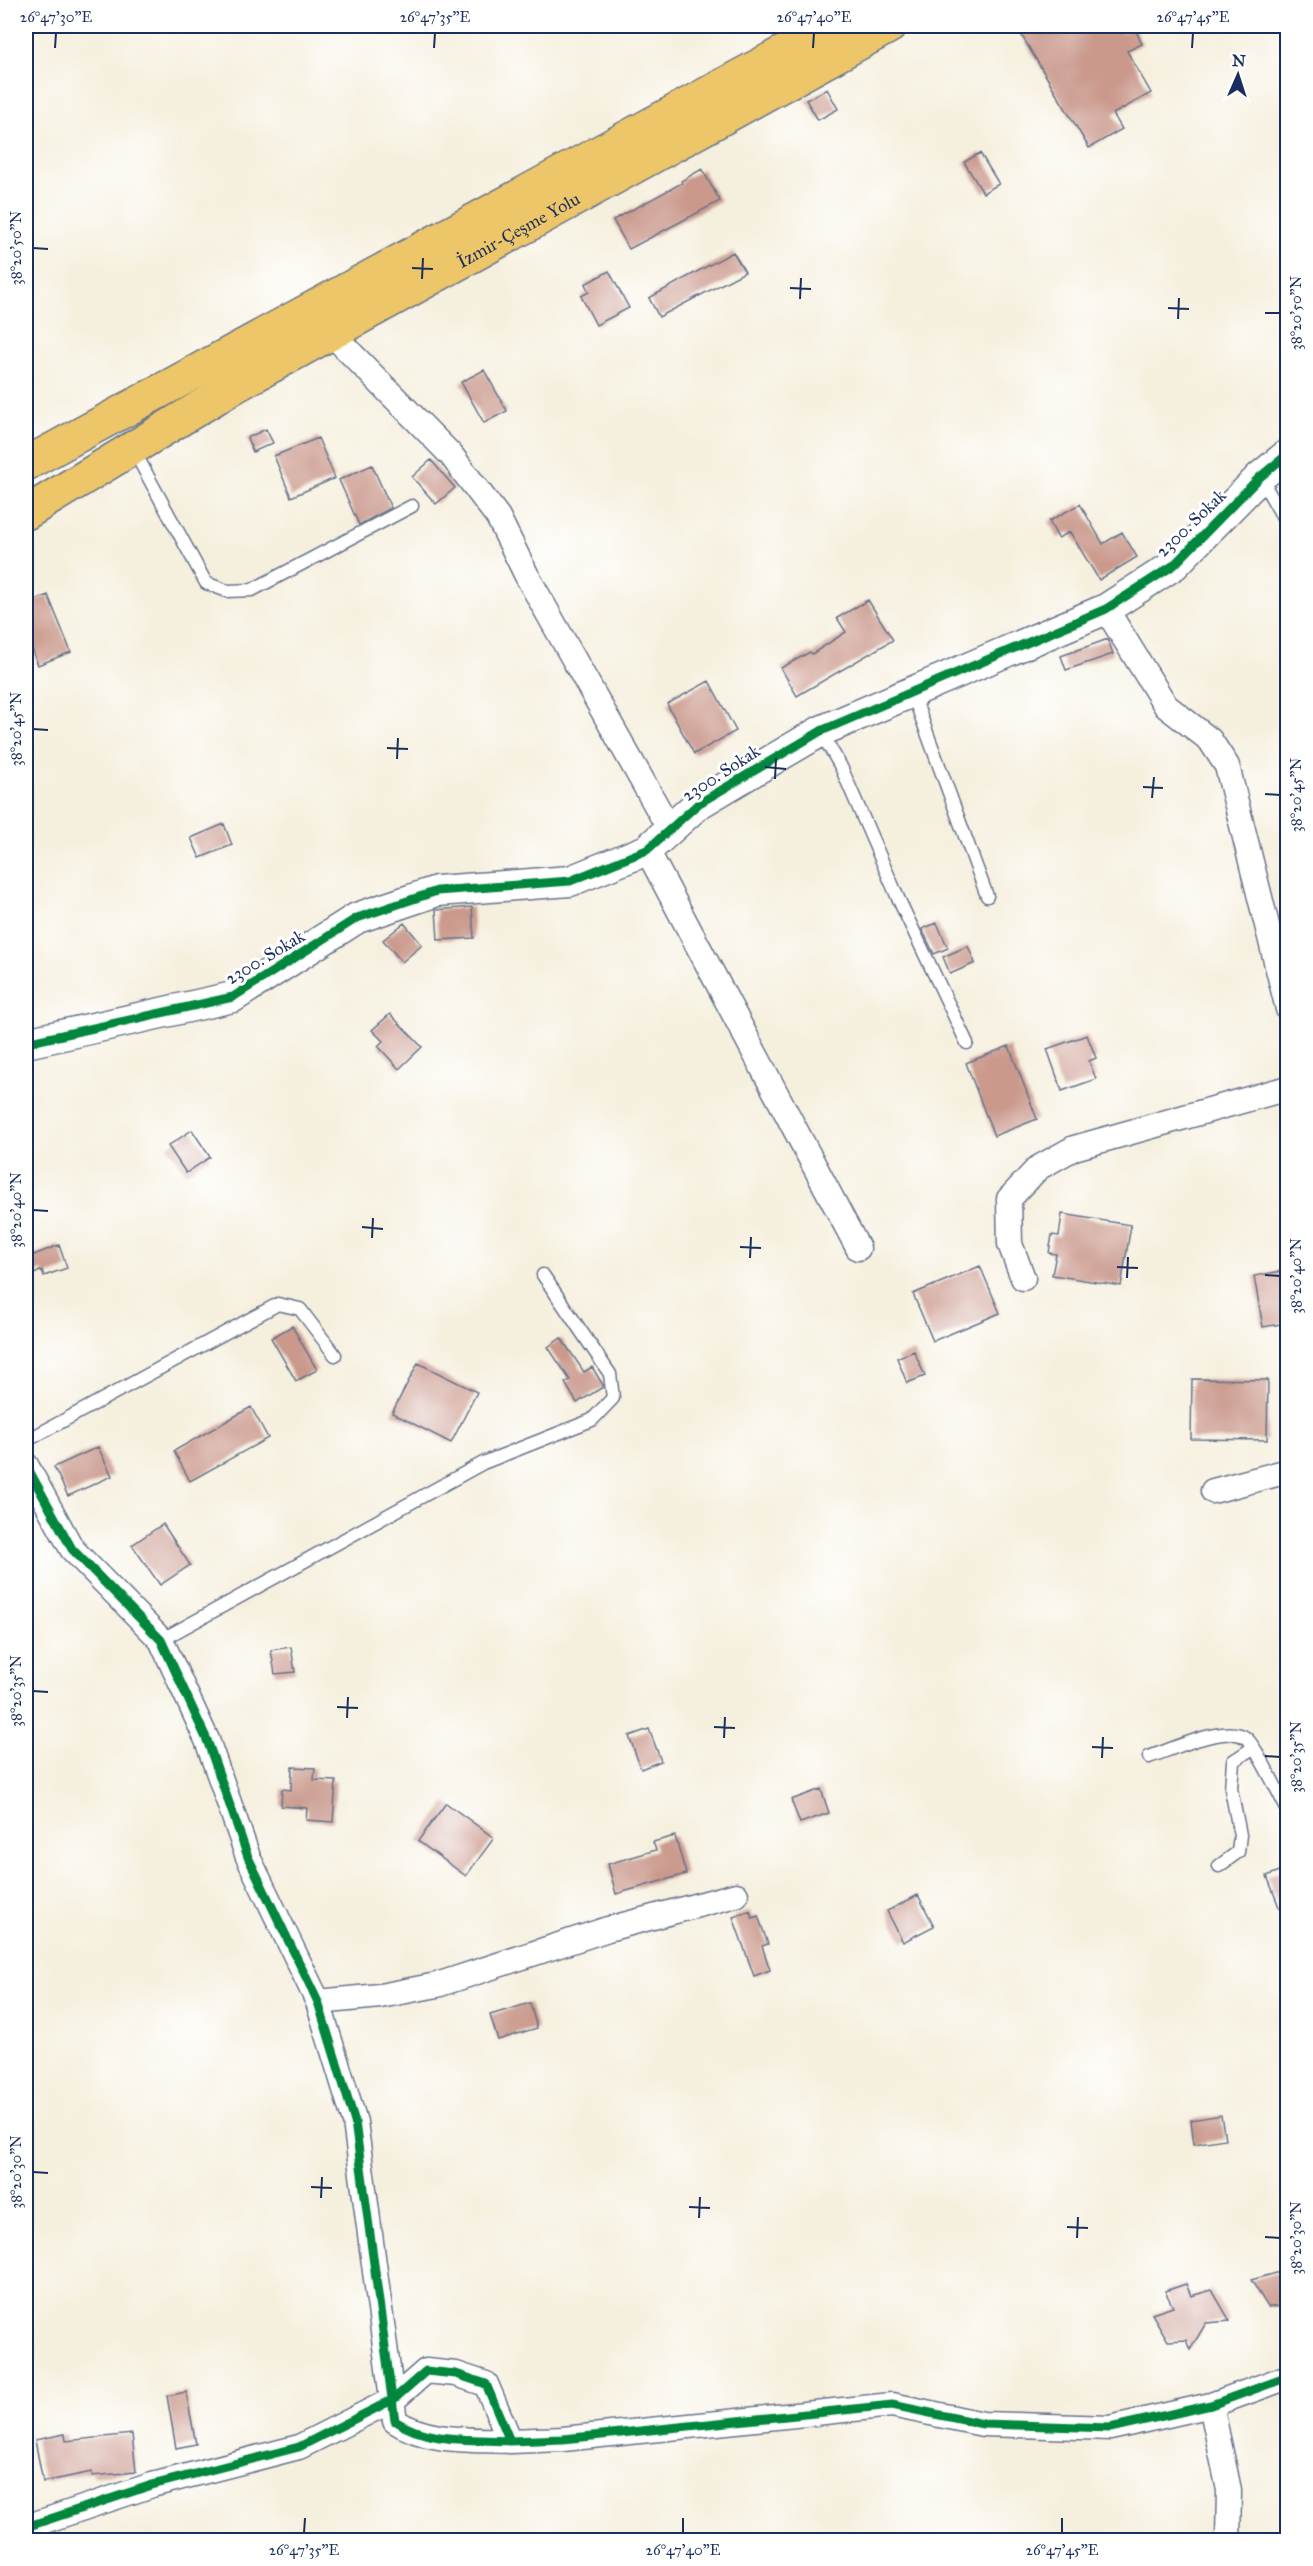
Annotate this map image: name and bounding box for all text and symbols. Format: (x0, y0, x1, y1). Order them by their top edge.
text: 26°47'30"E (20, 8, 92, 26)
text: 26°47'35"E (400, 8, 471, 26)
text: 26°47'40"E (777, 8, 852, 26)
text: 26°47'45"E (1156, 8, 1230, 26)
north arrow (1208, 45, 1268, 105)
text: N (1231, 51, 1246, 70)
street label: İzmir-Çeşme Yolu (453, 187, 584, 273)
text: 38°20'50"N (7, 210, 25, 285)
text: 38°20'50"N (1287, 275, 1305, 350)
street label: 2300. Sokak (1152, 484, 1231, 562)
text: 38°20'45"N (7, 692, 25, 766)
street label: 2300. Sokak (678, 739, 765, 806)
text: 38°20'45"N (1287, 758, 1305, 832)
street label: 2300. Sokak (221, 924, 309, 989)
text: 38°20'40"N (7, 1172, 25, 1248)
text: 38°20'40"N (1287, 1238, 1305, 1314)
text: 38°20'35"N (7, 1655, 25, 1727)
text: 38°20'35"N (1287, 1721, 1305, 1793)
text: 38°20'30"N (7, 2135, 25, 2209)
text: 38°20'30"N (1287, 2201, 1305, 2275)
text: 26°47'35"E (269, 2541, 340, 2559)
text: 26°47'40"E (646, 2541, 721, 2559)
text: 26°47'45"E (1025, 2541, 1099, 2559)

